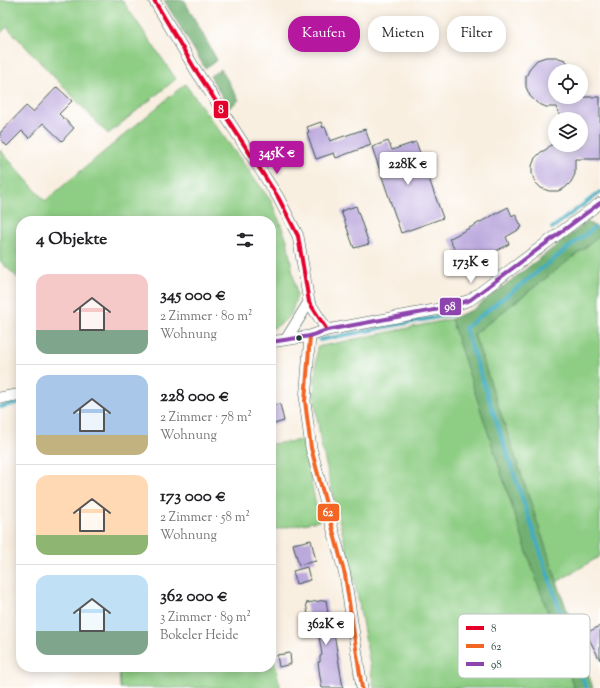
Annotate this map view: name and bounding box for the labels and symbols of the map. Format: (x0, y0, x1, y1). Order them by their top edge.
line badge: 8 (213, 100, 229, 119)
text: 8 (218, 102, 224, 118)
pin: 345K € (244, 141, 310, 175)
pin: 228K € (375, 152, 441, 186)
pin: 173K € (438, 250, 504, 284)
line badge: 98 (439, 297, 462, 316)
text: 98 (445, 299, 456, 315)
unlabelled marker (294, 333, 304, 343)
line badge: 62 (317, 503, 340, 522)
text: 62 (323, 505, 334, 521)
pin: 362K € (293, 612, 359, 646)
legend (458, 614, 590, 678)
text: 8 (491, 621, 497, 637)
text: 62 (491, 639, 502, 655)
text: 98 (491, 657, 502, 673)

